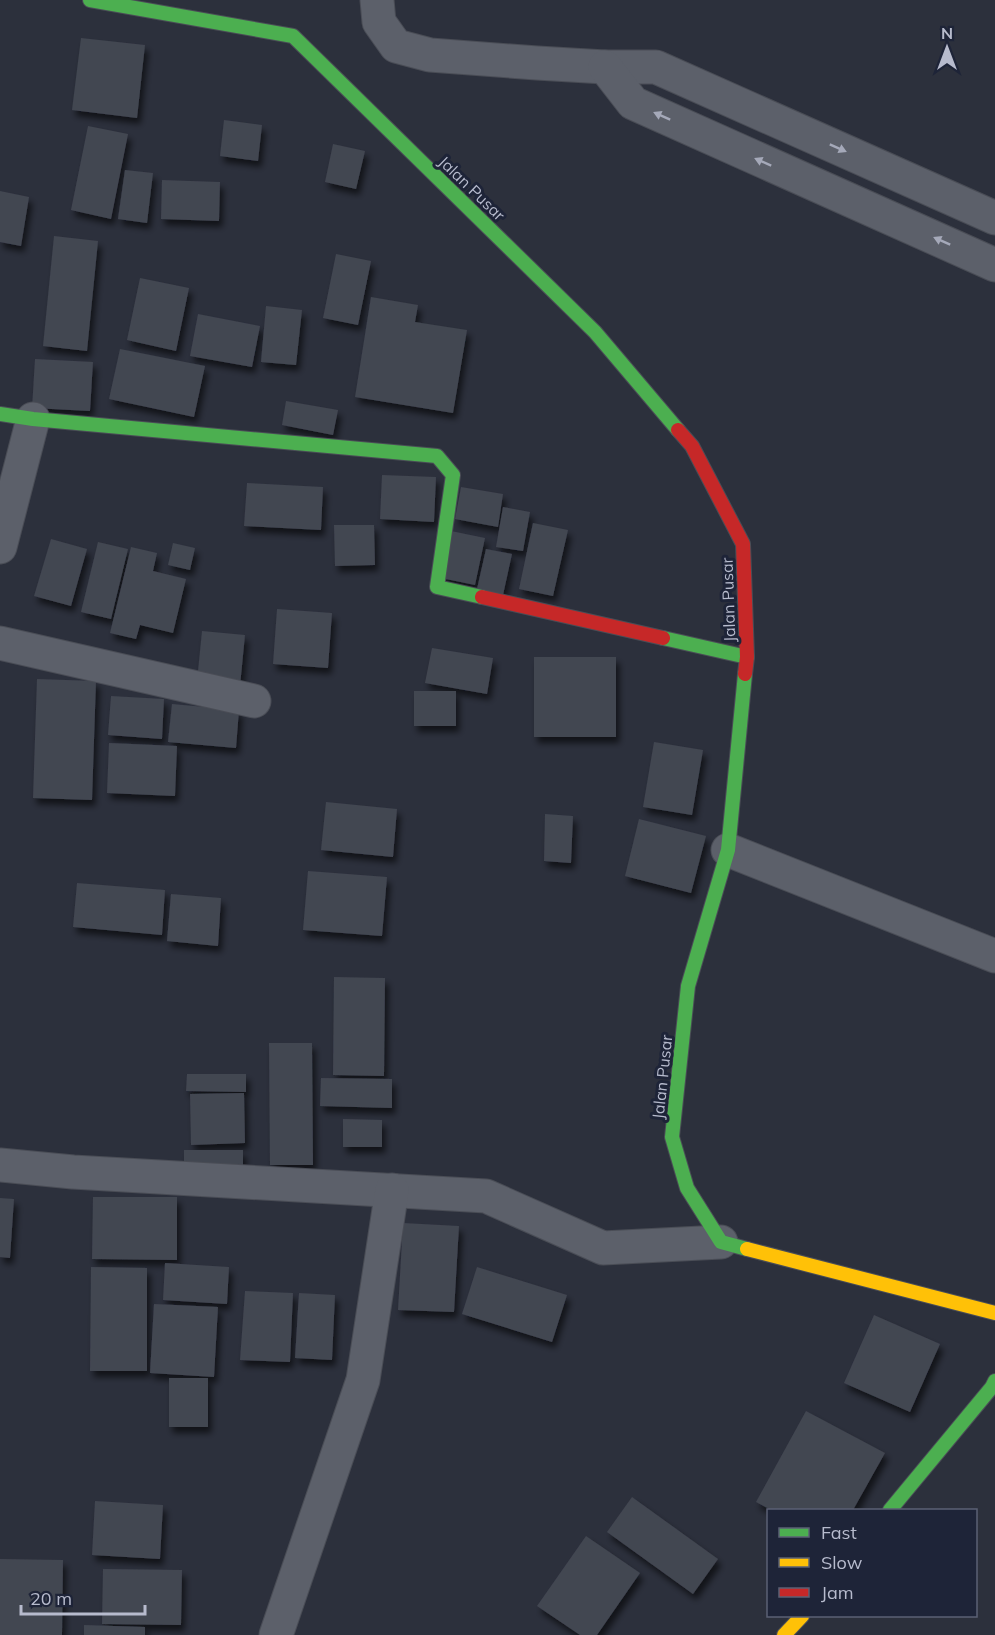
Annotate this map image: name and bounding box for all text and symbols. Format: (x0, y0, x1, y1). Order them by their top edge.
north arrow (917, 18, 977, 78)
text: N (941, 23, 953, 43)
one-way arrow (654, 112, 671, 121)
one-way arrow (830, 143, 848, 153)
street label: Jalan Pusar (435, 151, 510, 225)
one-way arrow (755, 157, 772, 166)
one-way arrow (932, 236, 950, 246)
street label: Jalan Pusar (717, 557, 739, 643)
street label: Jalan Pusar (648, 1034, 676, 1120)
legend (767, 1509, 977, 1617)
text: Fast (821, 1521, 857, 1544)
text: Slow (821, 1551, 863, 1574)
scale bar (21, 1578, 146, 1616)
text: Jam (821, 1581, 854, 1604)
text: 20 m (30, 1587, 72, 1610)

